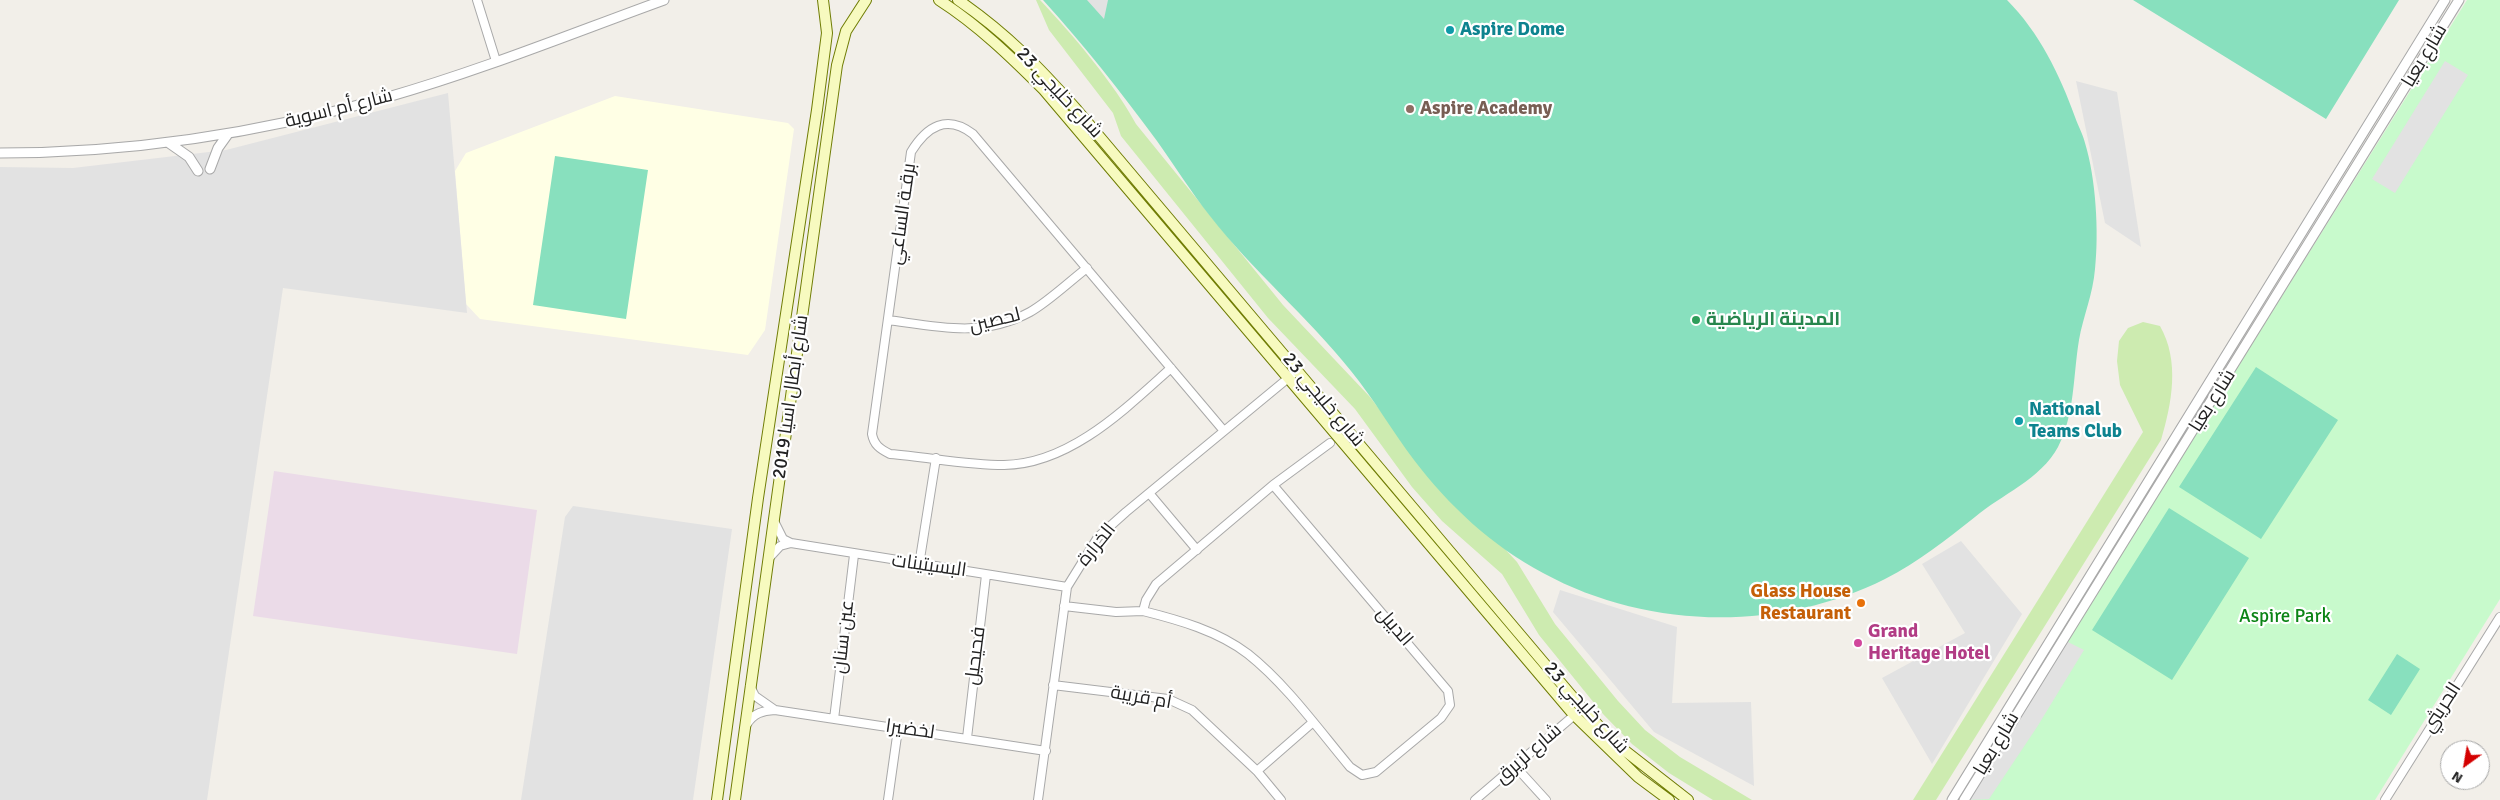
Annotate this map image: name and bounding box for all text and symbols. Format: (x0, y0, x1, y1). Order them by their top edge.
place label: Aspire Dome (1460, 19, 1565, 41)
street label: شارع بعيا (2397, 20, 2453, 92)
marker: Aspire Dome (1444, 24, 1456, 36)
street label: شارع خليجي 23 (1011, 43, 1107, 143)
street label: شارع أم اسوية (283, 85, 395, 133)
place label: Aspire Academy (1420, 98, 1552, 120)
marker: Aspire Academy (1404, 103, 1416, 115)
street label: برقـة الساعي (885, 162, 921, 266)
street label: لحصين (967, 304, 1023, 338)
place label: المدينة الرياضية (1706, 309, 1840, 331)
street label: شارع أبطال اسيا 2019 (768, 314, 814, 480)
marker: المدينة الرياضية (1690, 314, 1702, 326)
street label: شارع خليجي 23 (1277, 348, 1369, 452)
street label: شارع بعيا (2185, 366, 2241, 436)
place label: National Teams Club (2029, 399, 2122, 443)
marker: National Teams Club (2013, 415, 2025, 427)
street label: الخرارة (1073, 519, 1121, 571)
street label: البسيتينات (890, 549, 968, 583)
place label: Glass House Restaurant (1751, 581, 1851, 625)
marker: Glass House Restaurant (1855, 597, 1867, 609)
street label: عين سنان (828, 599, 860, 675)
street label: الديبل (1371, 603, 1417, 651)
park label: Aspire Park (2239, 606, 2331, 628)
place label: Grand Heritage Hotel (1868, 621, 1990, 665)
street label: فحيحيل (961, 625, 991, 687)
marker: Grand Heritage Hotel (1852, 637, 1864, 649)
street label: شارع خليجي 23 (1539, 657, 1633, 759)
street label: الحريثي (2417, 679, 2467, 737)
street label: أم قريبة (1109, 681, 1173, 715)
street label: شارع بعيا (1969, 708, 2025, 780)
street label: لخضيرا (884, 715, 936, 745)
street label: شارع لزيرق (1491, 719, 1567, 789)
north arrow (2440, 740, 2490, 790)
text: N (2449, 768, 2466, 787)

